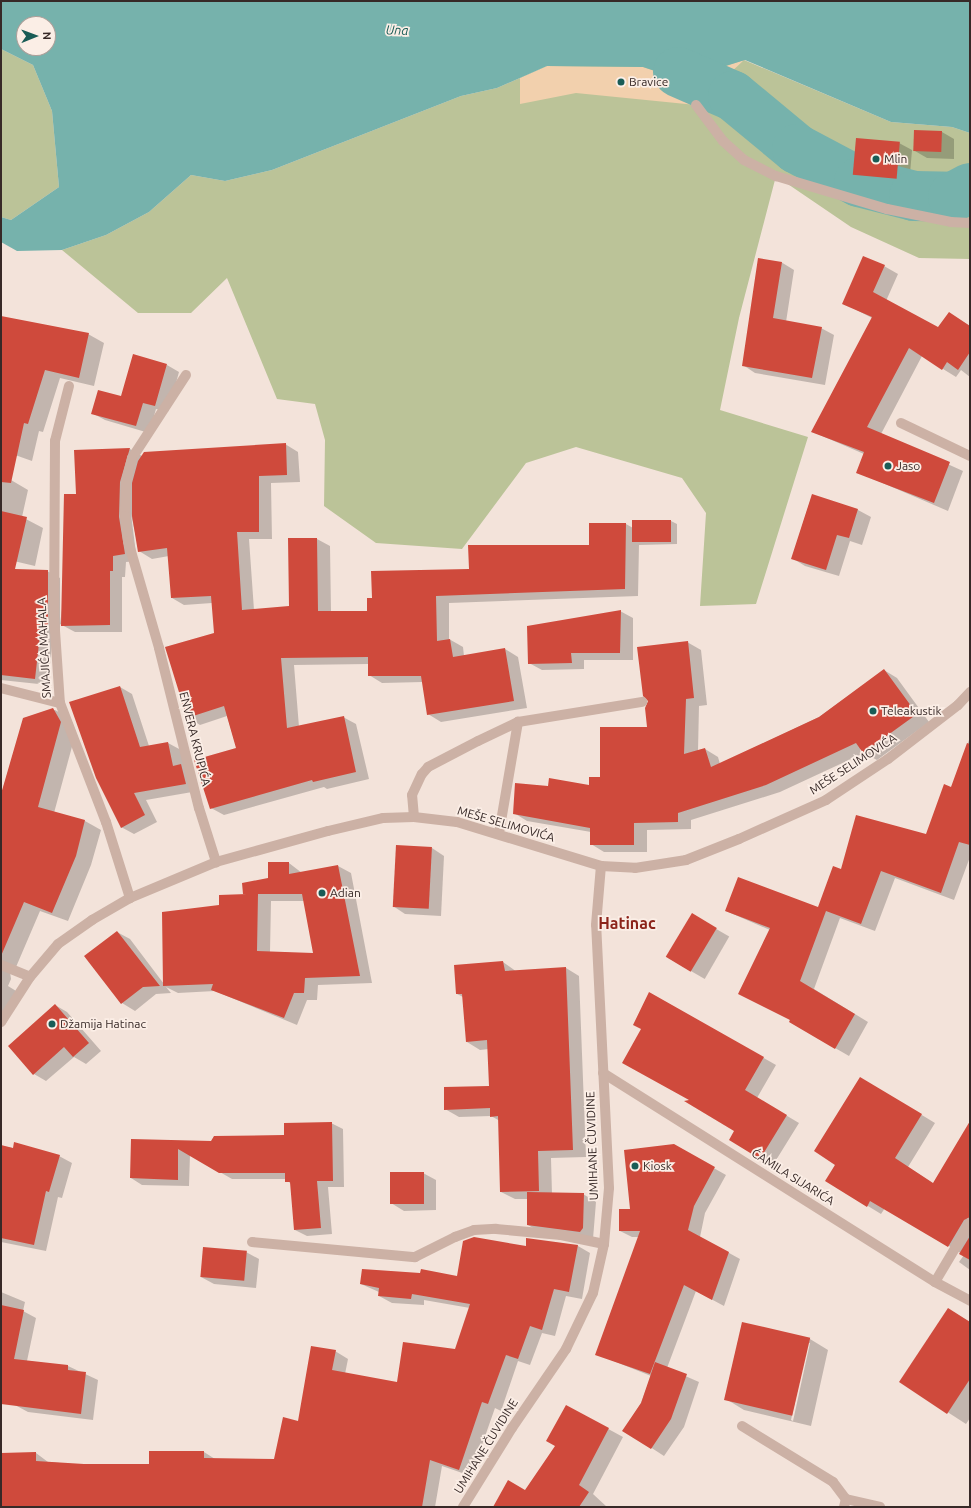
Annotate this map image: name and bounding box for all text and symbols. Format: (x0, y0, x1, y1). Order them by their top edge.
north arrow (16, 16, 56, 56)
water label: Una (385, 22, 409, 38)
text: N (41, 32, 53, 40)
place label: Bravice (629, 75, 668, 89)
marker: Bravice (616, 77, 626, 87)
place label: Mlin (884, 152, 907, 166)
marker: Mlin (871, 154, 881, 164)
place label: Jaso (896, 459, 920, 473)
marker: Jaso (883, 461, 893, 471)
street label: SMAJIĆA MAHALA (34, 597, 54, 699)
street label: ENVERA KRUPIĆA (176, 690, 214, 788)
place label: Teleakustik (881, 704, 941, 718)
marker: Teleakustik (868, 706, 878, 716)
street label: MEŠE SELIMOVIĆA (807, 730, 899, 798)
street label: MEŠE SELIMOVIĆA (456, 803, 556, 845)
place label: Adian (330, 886, 361, 900)
marker: Adian (317, 888, 327, 898)
district label: Hatinac (598, 913, 656, 933)
place label: Džamija Hatinac (60, 1017, 146, 1031)
marker: Džamija Hatinac (47, 1019, 57, 1029)
street label: UMIHANE ČUVIDINE (583, 1091, 601, 1201)
street label: ĆAMILA SIJARIĆA (749, 1146, 837, 1208)
place label: Kiosk (643, 1159, 672, 1173)
marker: Kiosk (630, 1161, 640, 1171)
street label: UMIHANE ČUVIDINE (451, 1396, 521, 1496)

